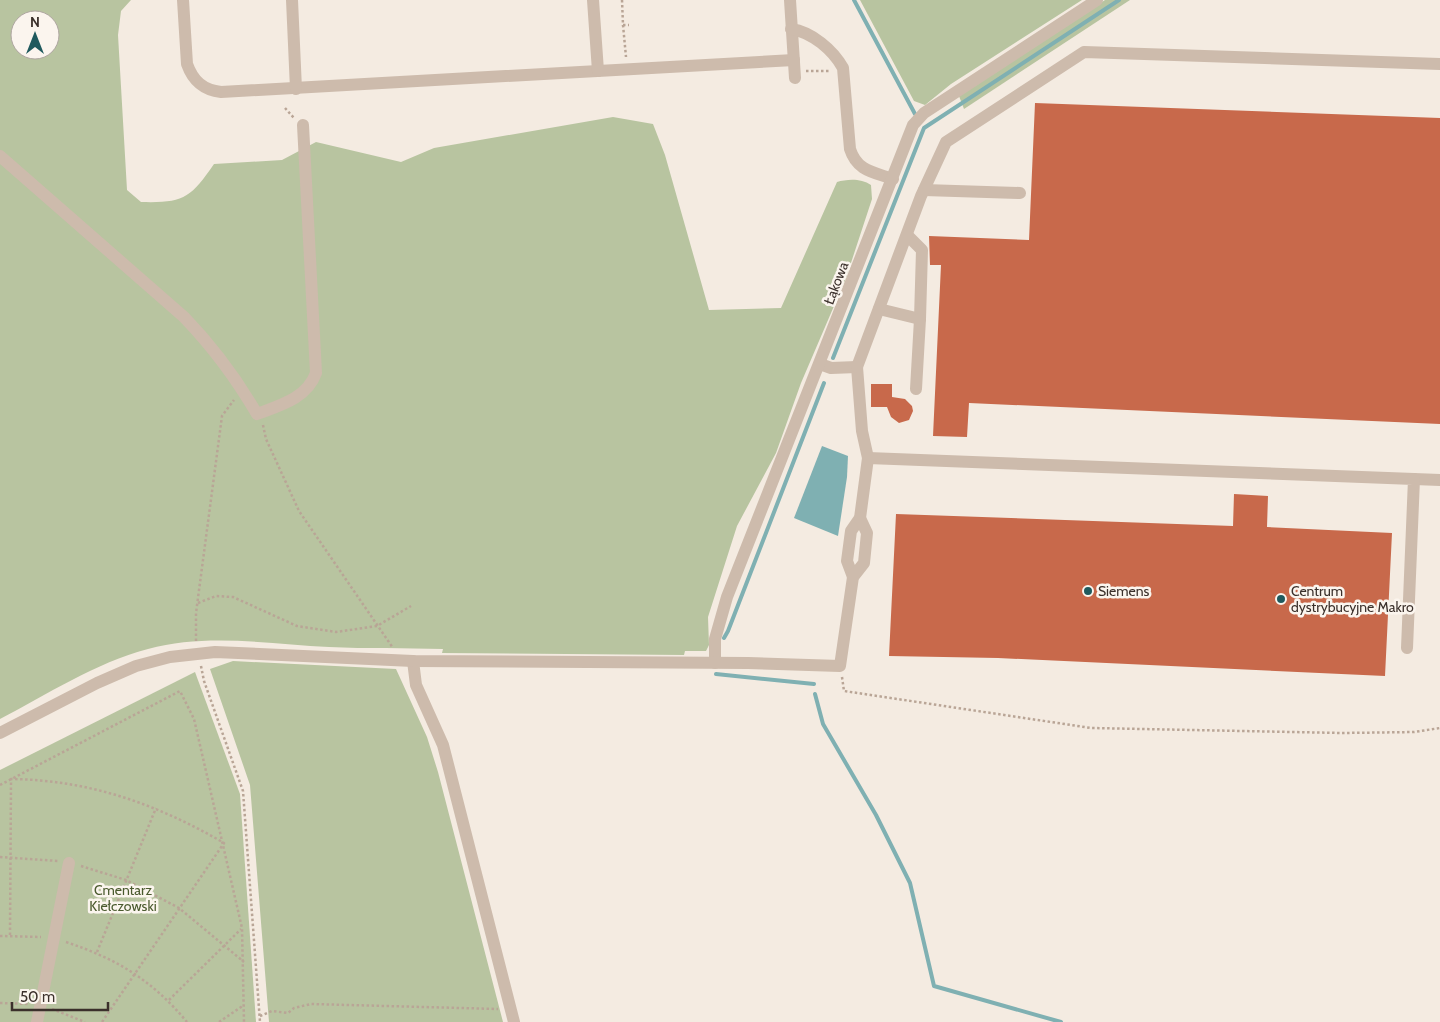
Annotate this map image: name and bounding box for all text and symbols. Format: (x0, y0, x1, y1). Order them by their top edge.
north arrow (10, 10, 60, 60)
text: N (30, 13, 40, 31)
street label: Łąkowa (820, 259, 852, 307)
place label: Siemens (1098, 582, 1149, 600)
place label: Centrum dystrybucyjne Makro (1291, 582, 1414, 616)
marker: Siemens (1082, 585, 1094, 597)
marker: Centrum dystrybucyjne Makro (1275, 593, 1287, 605)
park label: Cmentarz Kiełczowski (89, 881, 157, 915)
scale bar (12, 980, 109, 1012)
text: 50 m (20, 988, 55, 1006)

